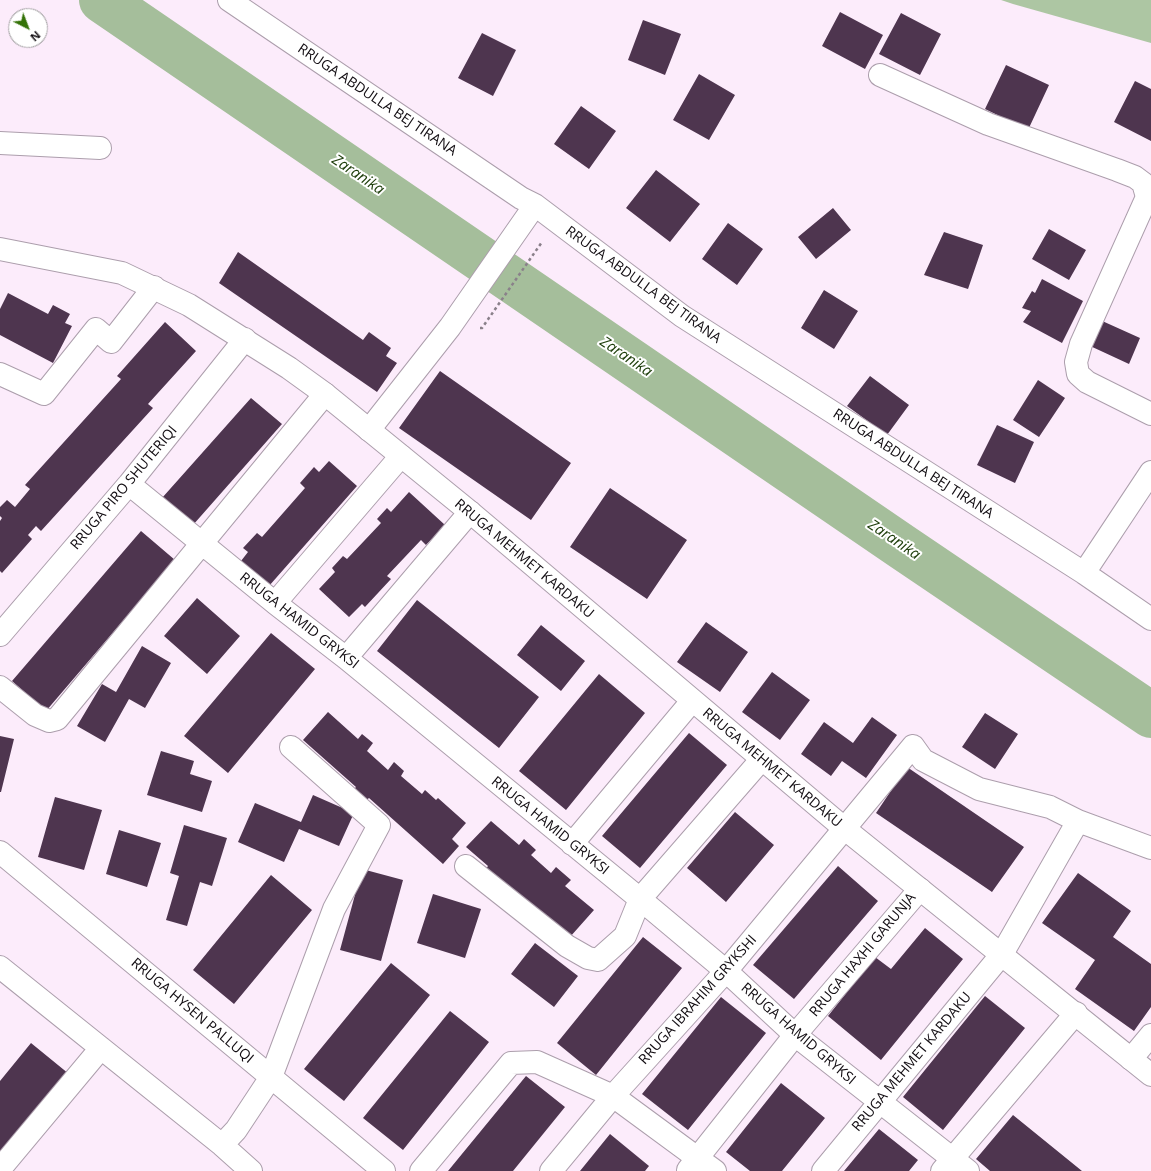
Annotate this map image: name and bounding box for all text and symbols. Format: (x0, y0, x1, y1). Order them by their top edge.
north arrow (8, 8, 48, 48)
text: N (27, 28, 44, 45)
street label: RRUGA ABDULLA BEJ TIRANA (294, 40, 460, 160)
water label: Zaranika (328, 151, 388, 199)
street label: RRUGA ABDULLA BEJ TIRANA (562, 223, 724, 347)
water label: Zaranika (596, 333, 656, 381)
street label: RRUGA ABDULLA BEJ TIRANA (829, 406, 997, 522)
street label: RRUGA PIRO SHUTERIQI (67, 423, 181, 553)
street label: RRUGA MEHMET KARDAKU (451, 496, 597, 622)
water label: Zaranika (864, 516, 924, 564)
street label: RRUGA HAMID GRYKSI (236, 569, 362, 673)
street label: RRUGA MEHMET KARDAKU (699, 705, 845, 831)
street label: RRUGA HAMID GRYKSI (488, 773, 612, 879)
street label: RRUGA HAXHI GARUNJA (806, 890, 920, 1020)
street label: RRUGA IBRAHIM GRYKSHI (635, 932, 761, 1068)
street label: RRUGA HYSEN PALLUQI (127, 955, 257, 1067)
street label: RRUGA HAMID GRYKSI (737, 980, 859, 1088)
street label: RRUGA MEHMET KARDAKU (849, 989, 975, 1135)

